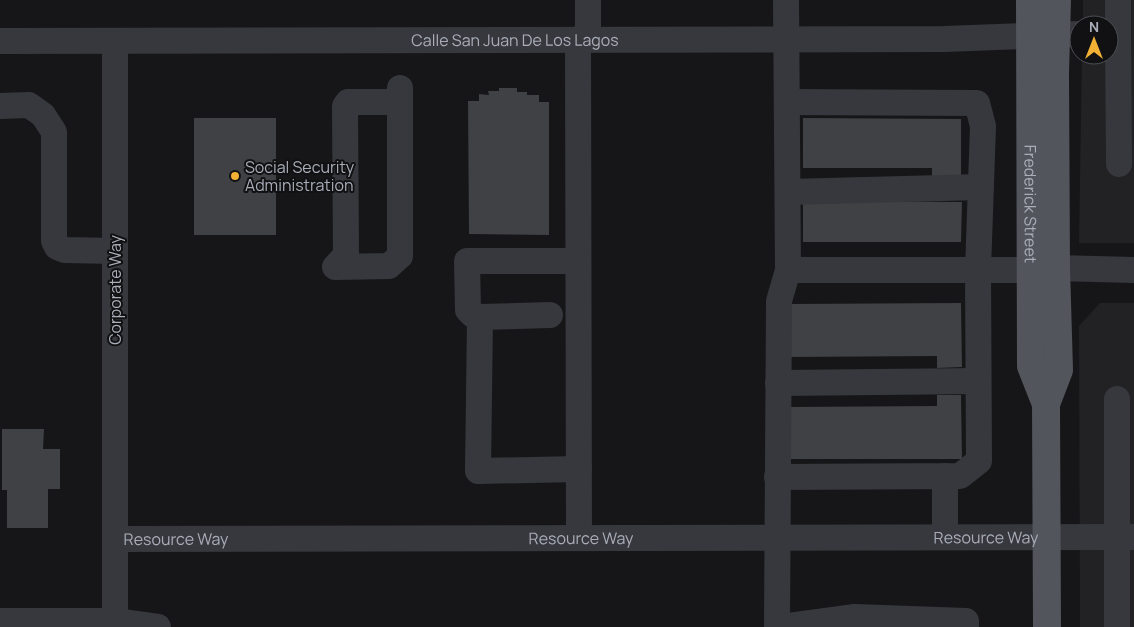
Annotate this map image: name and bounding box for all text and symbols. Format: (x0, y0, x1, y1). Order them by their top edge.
north arrow (1069, 15, 1119, 65)
text: N (1089, 17, 1099, 36)
street label: Calle San Juan De Los Lagos (411, 29, 619, 51)
street label: Frederick Street (1019, 145, 1042, 263)
place label: Social Security Administration (245, 156, 355, 196)
marker: Social Security Administration (229, 170, 241, 182)
street label: Corporate Way (104, 235, 126, 345)
street label: Resource Way (934, 526, 1039, 548)
street label: Resource Way (529, 527, 634, 549)
street label: Resource Way (124, 528, 229, 550)

